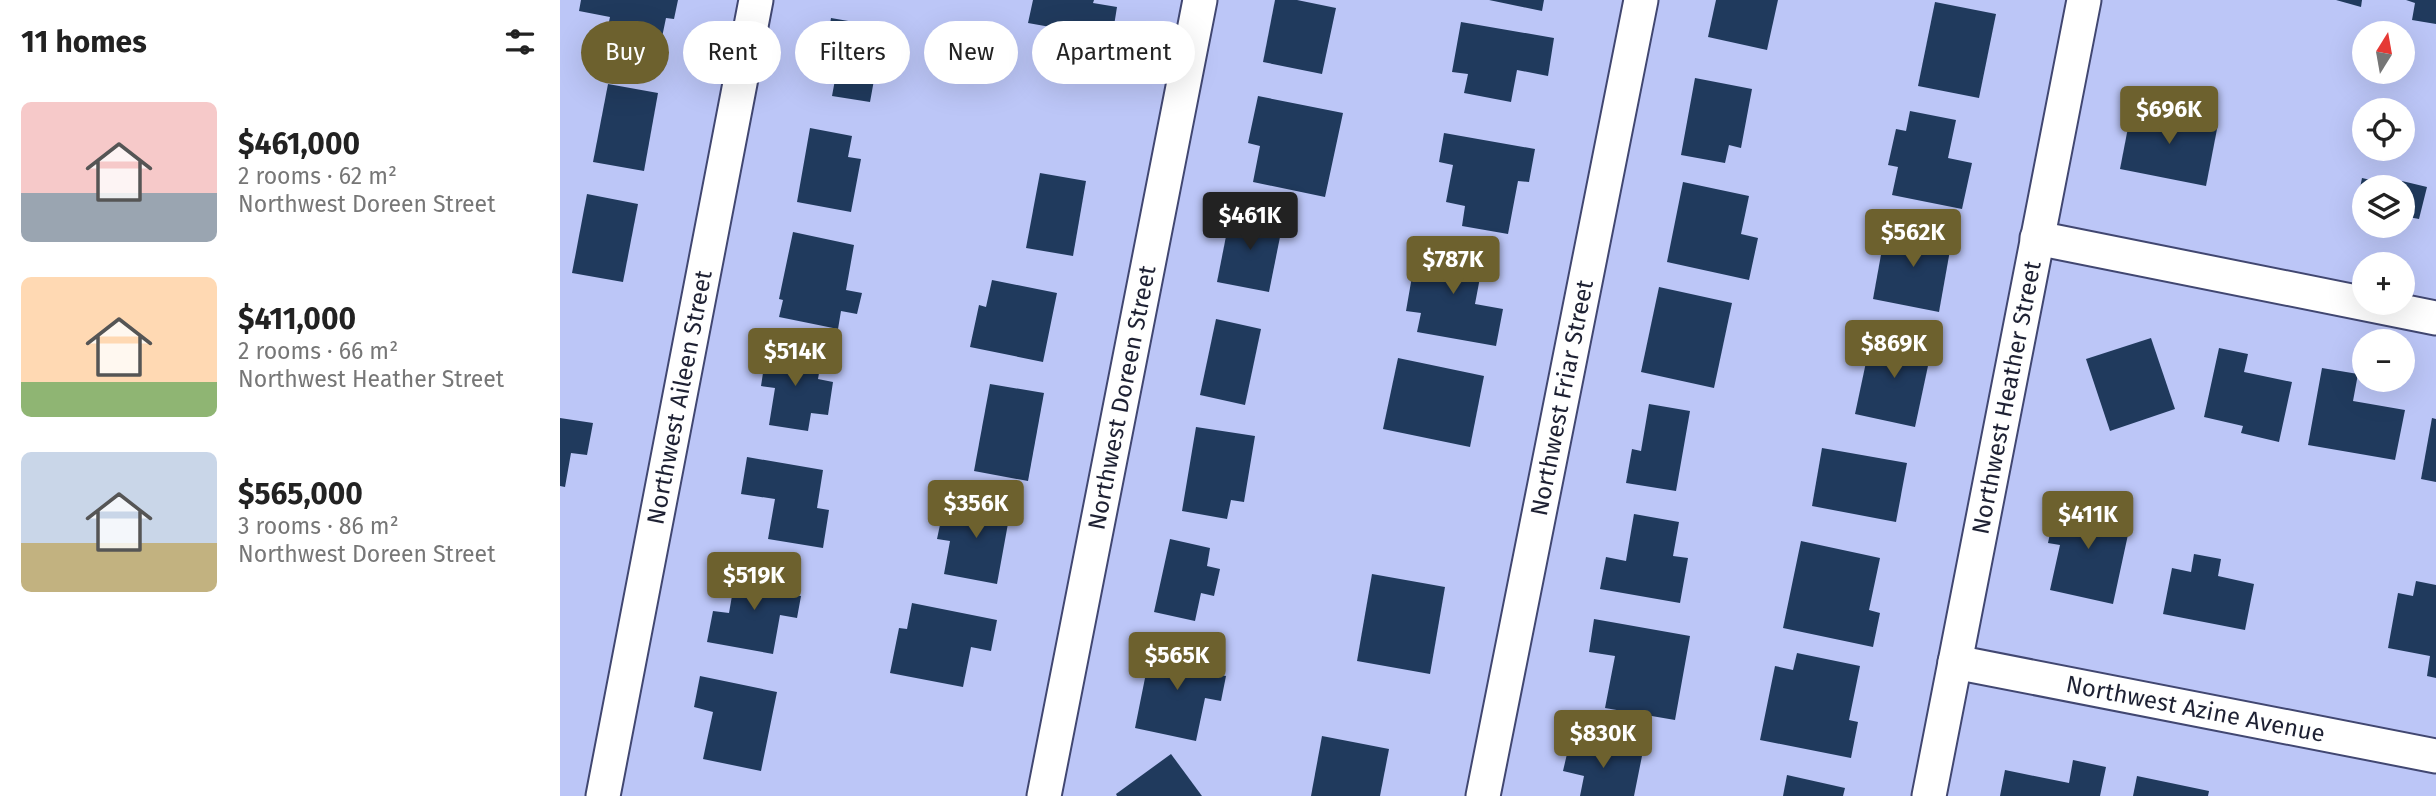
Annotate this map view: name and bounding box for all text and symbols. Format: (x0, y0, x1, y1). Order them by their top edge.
chip: Buy (581, 21, 669, 84)
chip: Rent (683, 21, 781, 84)
chip: Filters (795, 21, 910, 84)
chip: New (924, 21, 1018, 84)
chip: Apartment (1032, 21, 1195, 84)
north arrow (2352, 21, 2415, 84)
map controls (2352, 21, 2415, 392)
icon: filters (501, 23, 539, 61)
text: 11 homes (21, 24, 147, 60)
pin: $696K (2120, 86, 2218, 146)
text: $696K (2136, 95, 2202, 123)
button: locate (2352, 98, 2415, 161)
text: $461,000 (238, 126, 360, 162)
icon: home (77, 130, 161, 214)
text: 2 rooms · 62 m² (238, 162, 397, 190)
button: layers (2352, 175, 2415, 238)
text: Northwest Doreen Street (238, 190, 495, 218)
pin: $461K (1201, 192, 1299, 252)
text: $461K (1219, 201, 1281, 229)
pin: $562K (1864, 210, 1962, 269)
text: $562K (1881, 218, 1945, 246)
pin: $787K (1404, 236, 1502, 296)
text: $787K (1423, 245, 1483, 273)
button: + (2352, 252, 2415, 315)
street label: Northwest Heather Street (1966, 258, 2047, 537)
street label: Northwest Doreen Street (1082, 263, 1162, 532)
street label: Northwest Aileen Street (642, 267, 718, 527)
street label: Northwest Friar Street (1525, 277, 1599, 518)
text: $411,000 (238, 301, 356, 337)
icon: home (77, 305, 161, 389)
pin: $869K (1845, 320, 1943, 380)
pin: $514K (746, 328, 844, 388)
text: $869K (1861, 329, 1927, 357)
button: − (2352, 329, 2415, 392)
text: 2 rooms · 66 m² (238, 337, 398, 365)
text: $514K (764, 337, 826, 365)
text: Northwest Heather Street (238, 365, 504, 393)
text: $565,000 (238, 476, 363, 512)
icon: home (77, 480, 161, 564)
pin: $356K (927, 480, 1025, 540)
text: $356K (944, 489, 1008, 517)
pin: $411K (2039, 491, 2137, 551)
text: $411K (2058, 500, 2118, 528)
text: 3 rooms · 86 m² (238, 512, 399, 540)
text: Northwest Doreen Street (238, 540, 495, 568)
pin: $519K (705, 552, 803, 612)
text: $519K (723, 561, 785, 589)
pin: $565K (1128, 632, 1226, 692)
text: $565K (1145, 641, 1209, 669)
street label: Northwest Azine Avenue (2064, 670, 2327, 748)
pin: $830K (1554, 710, 1652, 770)
text: $830K (1570, 719, 1636, 747)

